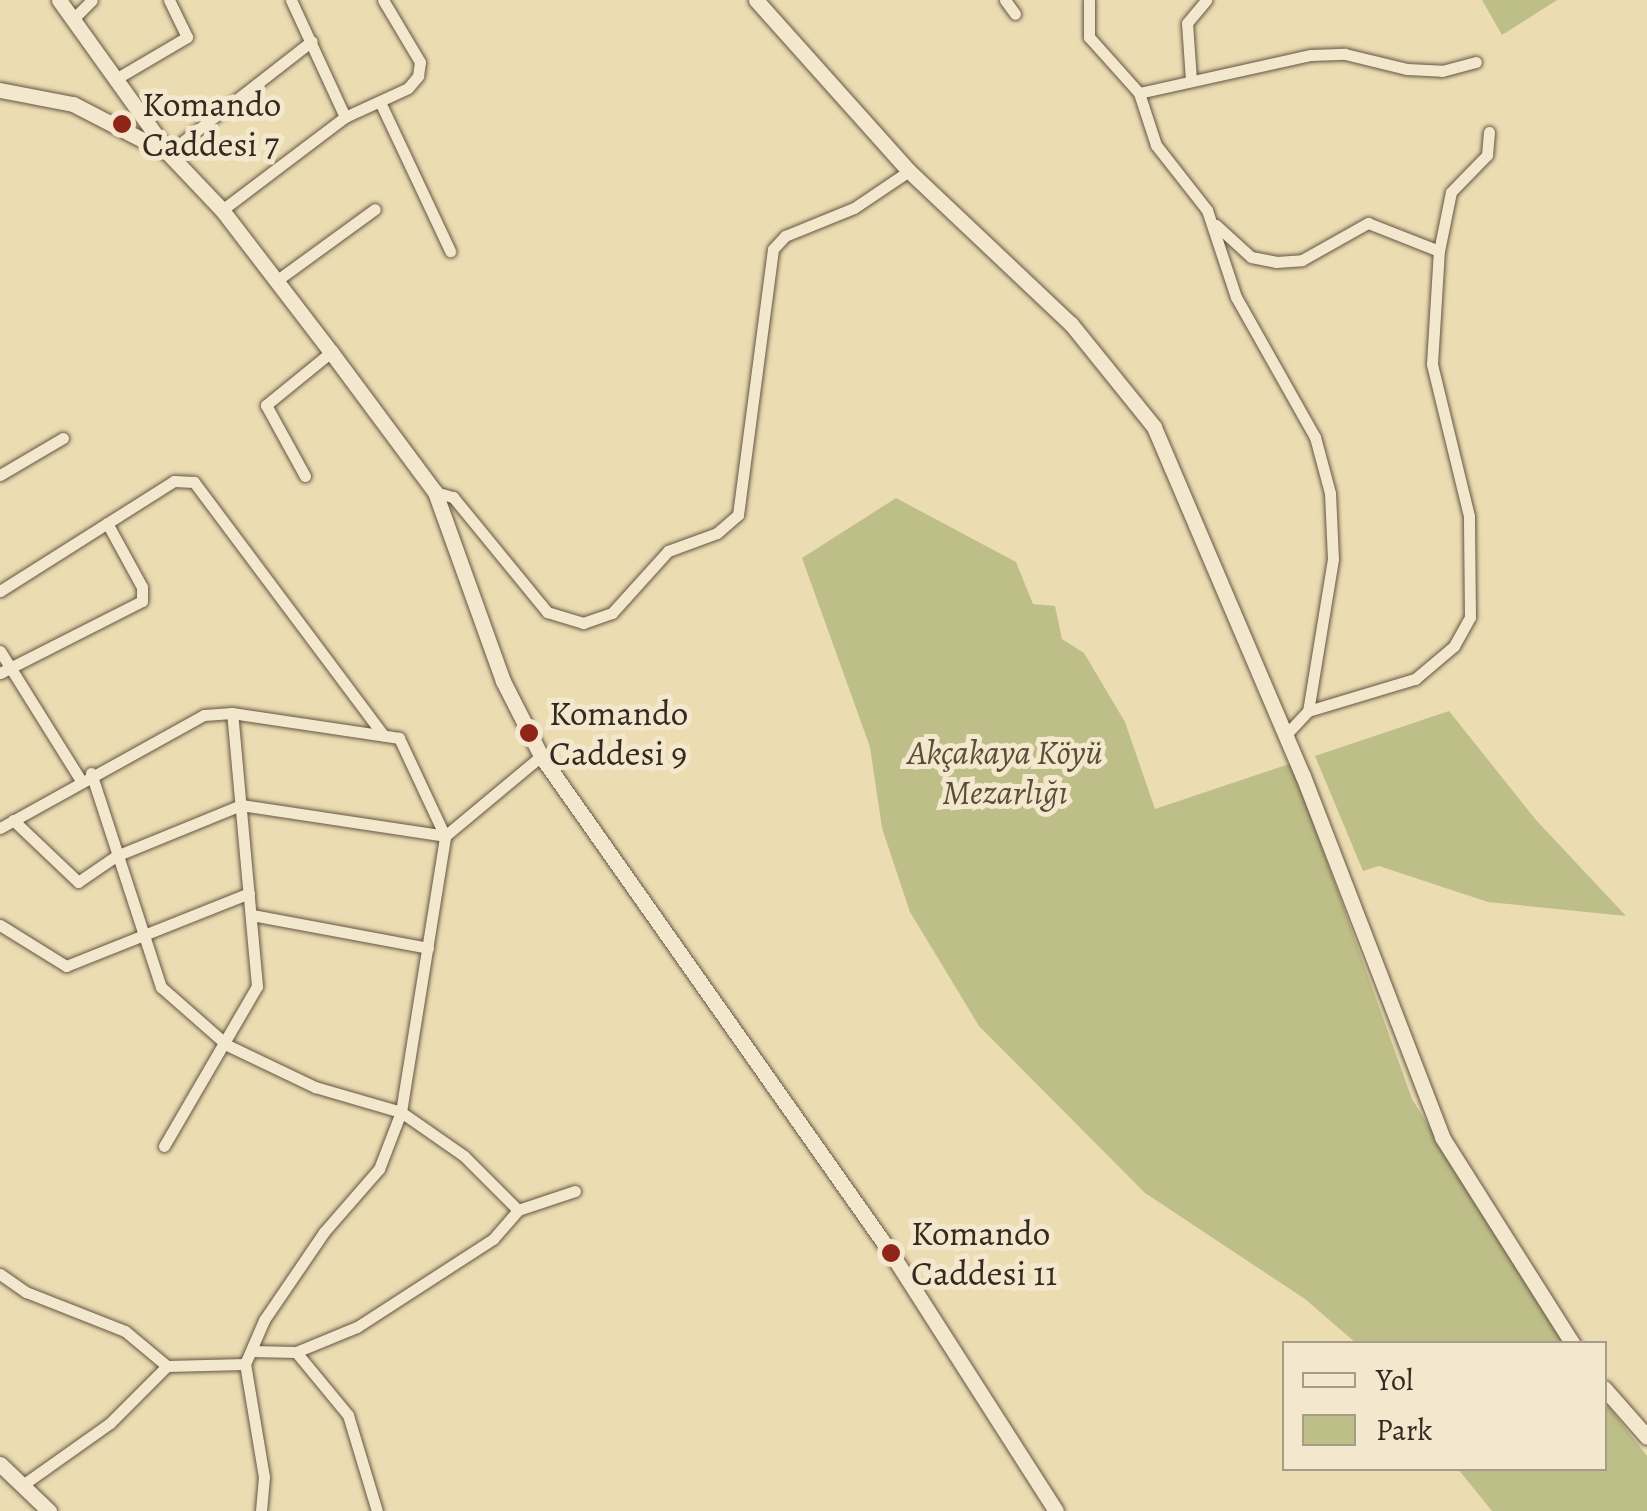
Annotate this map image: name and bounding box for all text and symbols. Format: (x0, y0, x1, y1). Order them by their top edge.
place label: Komando Caddesi 7 (142, 83, 281, 165)
marker: Komando Caddesi 7 (111, 113, 133, 135)
place label: Komando Caddesi 9 (549, 692, 688, 774)
marker: Komando Caddesi 9 (518, 722, 540, 744)
park label: Akçakaya Köyü Mezarlığı (907, 731, 1103, 813)
place label: Komando Caddesi 11 (911, 1212, 1057, 1294)
marker: Komando Caddesi 11 (880, 1242, 902, 1264)
legend (1282, 1341, 1607, 1471)
text: Yol (1376, 1360, 1413, 1400)
text: Park (1376, 1410, 1432, 1450)

